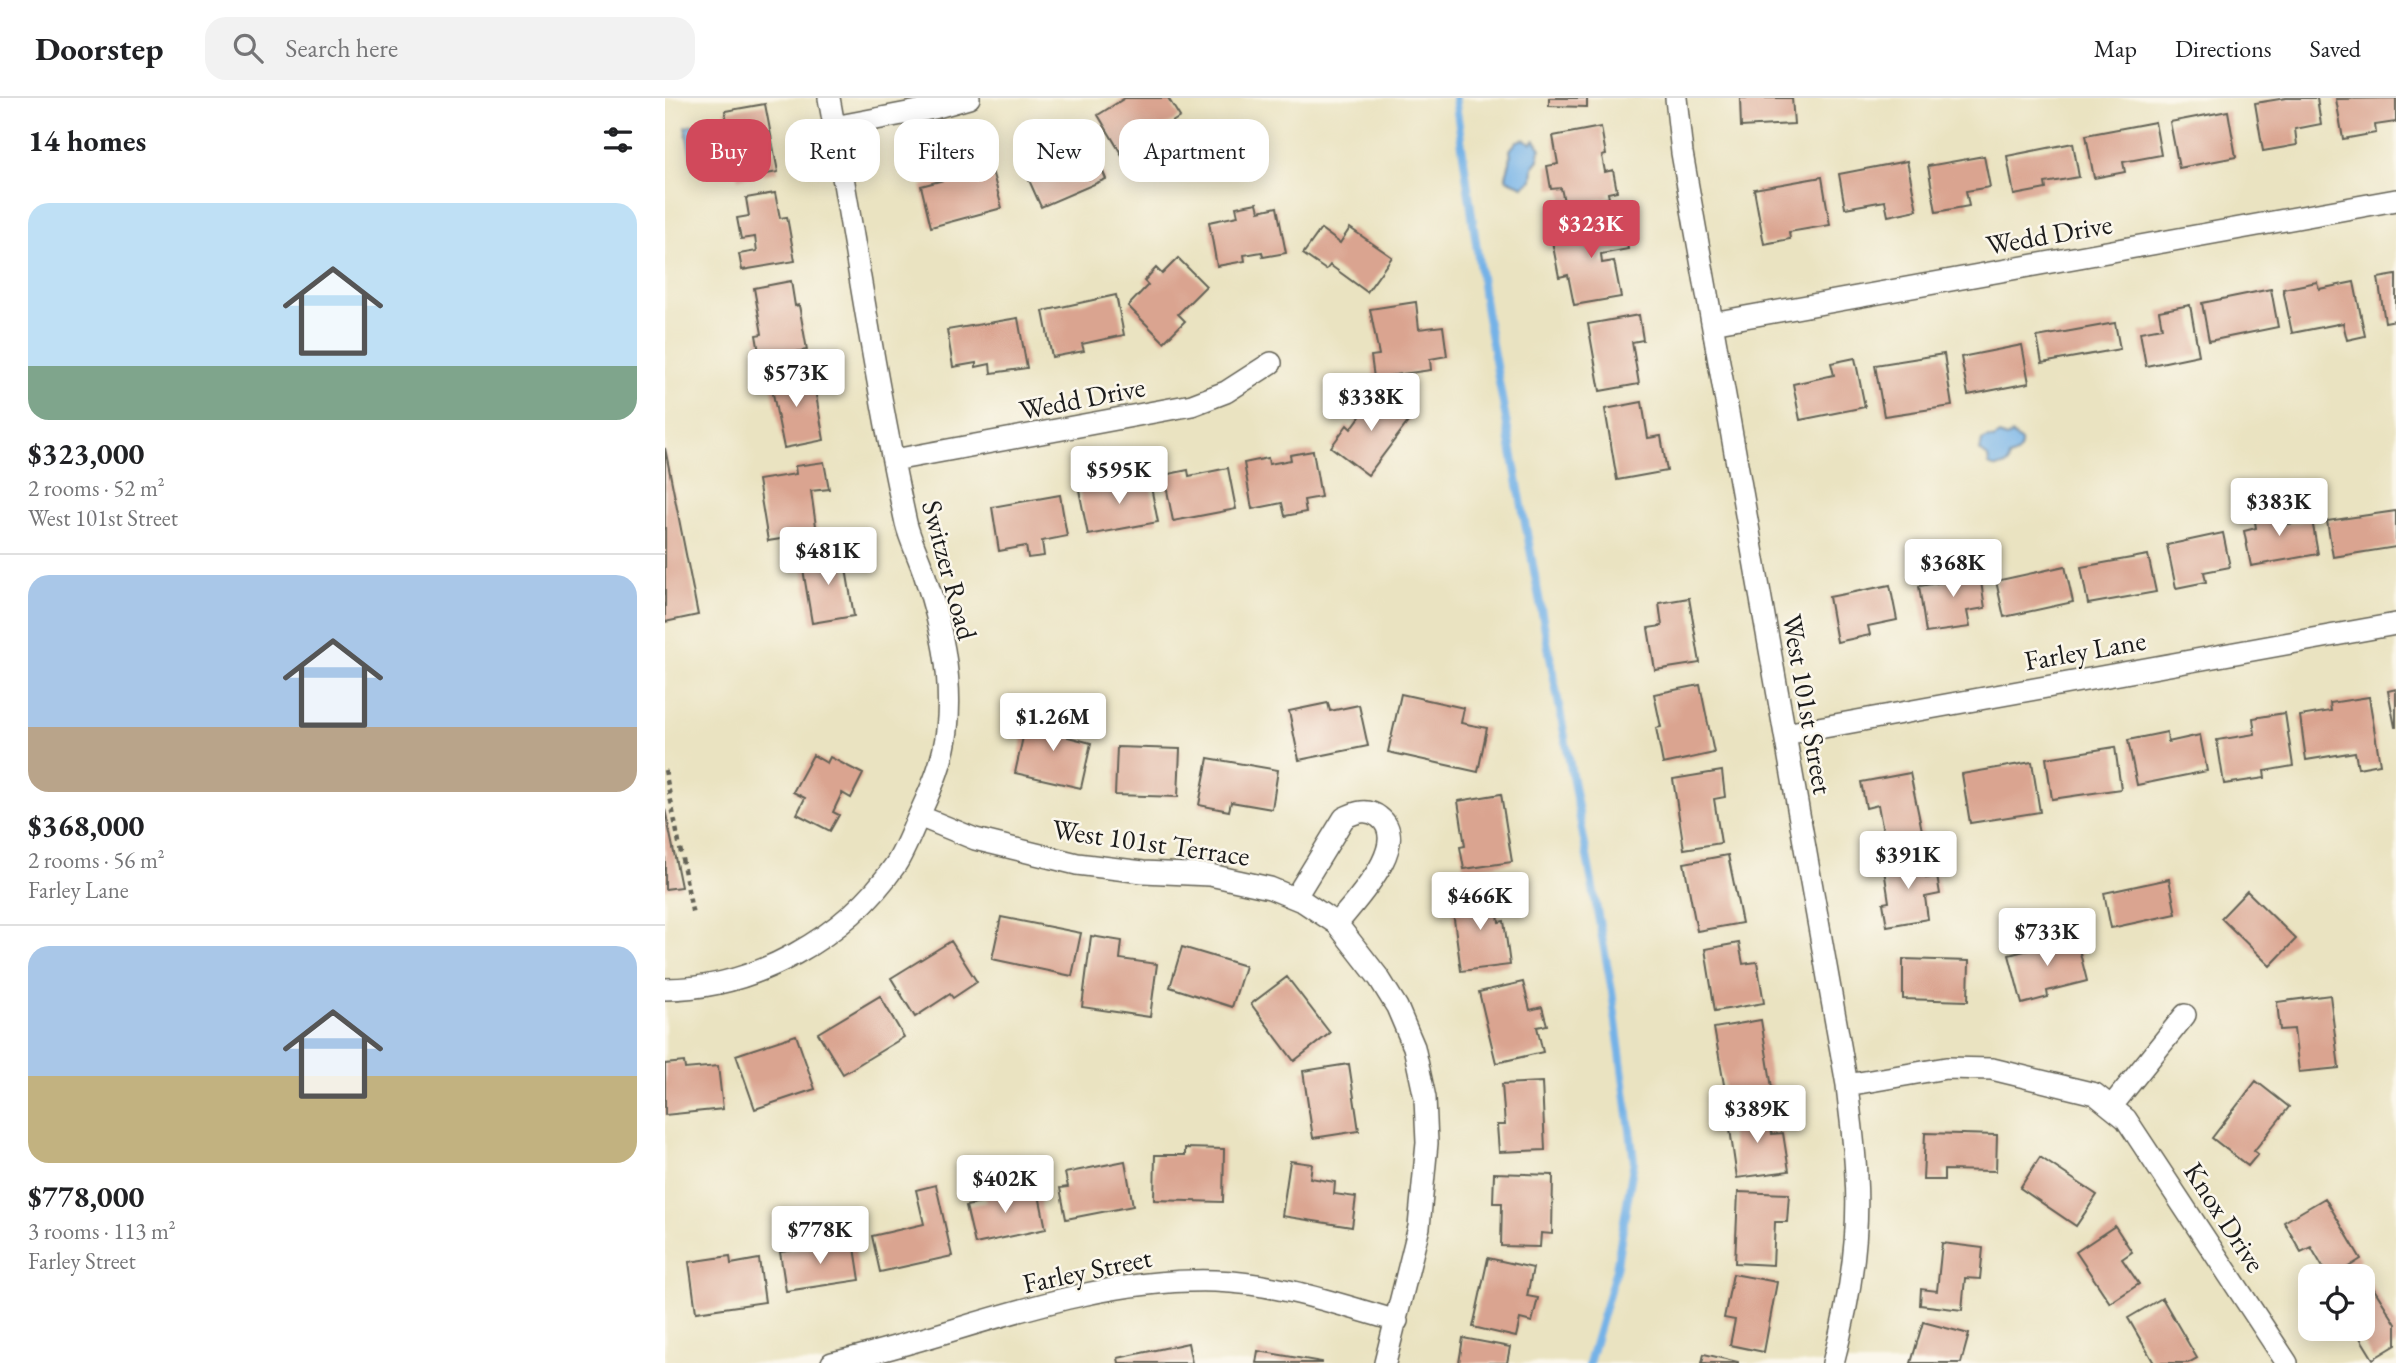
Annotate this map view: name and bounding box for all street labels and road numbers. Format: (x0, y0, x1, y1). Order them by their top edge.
street label: Wedd Drive (1983, 205, 2115, 263)
street label: Wedd Drive (1016, 368, 1148, 428)
street label: Switzer Road (914, 496, 986, 644)
street label: West 101st Street (1774, 611, 1842, 797)
street label: Farley Lane (2021, 622, 2149, 678)
street label: West 101st Terrace (1050, 810, 1252, 874)
street label: Knox Drive (2176, 1155, 2274, 1279)
street label: Farley Street (1019, 1239, 1155, 1301)

